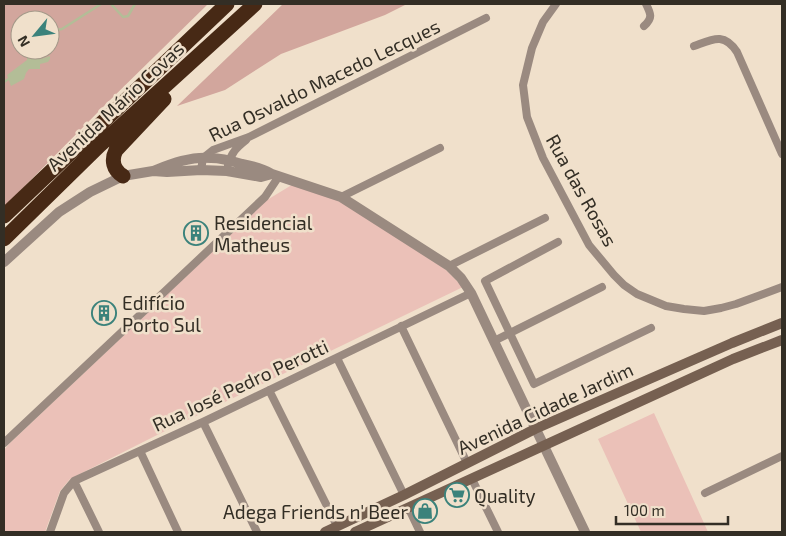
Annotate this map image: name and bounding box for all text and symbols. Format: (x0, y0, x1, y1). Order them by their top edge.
north arrow (10, 10, 60, 60)
street label: Rua Osvaldo Macedo Lecques (205, 14, 443, 146)
text: N (13, 33, 33, 50)
street label: Avenida Mário Covas (42, 37, 188, 175)
street label: Rua das Rosas (542, 130, 622, 250)
place label: Residencial Matheus (214, 211, 313, 256)
building icon: Residencial Matheus (183, 220, 209, 246)
place label: Edifício Porto Sul (122, 291, 201, 336)
building icon: Edifício Porto Sul (91, 300, 117, 326)
street label: Rua José Pedro Perotti (148, 334, 332, 436)
street label: Avenida Cidade Jardim (453, 357, 637, 459)
supermarket icon: Quality (444, 482, 470, 508)
place label: Quality (474, 484, 536, 507)
scale bar (616, 494, 728, 526)
shop icon: Adega Friends n' Beer (412, 498, 438, 524)
place label: Adega Friends n' Beer (223, 500, 408, 523)
text: 100 m (624, 501, 665, 519)

